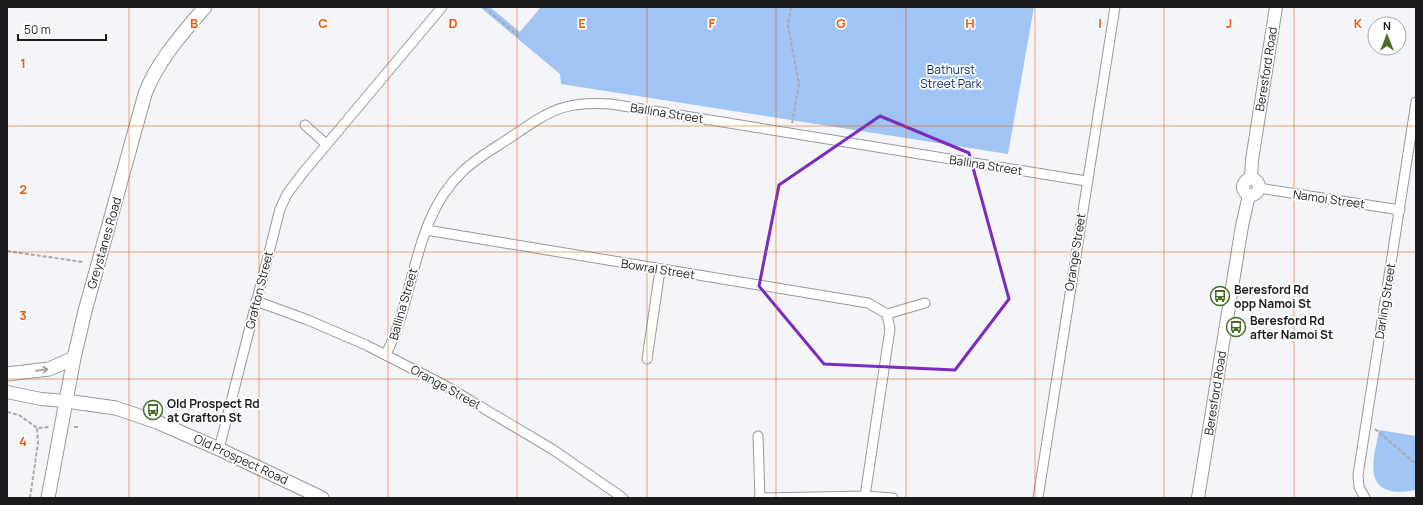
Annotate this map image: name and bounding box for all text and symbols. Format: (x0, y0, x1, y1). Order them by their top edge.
text: B (190, 14, 198, 32)
text: C (318, 14, 328, 32)
text: D (448, 14, 458, 32)
text: E (578, 14, 586, 32)
text: F (709, 14, 716, 32)
text: G (836, 14, 846, 32)
text: H (965, 14, 975, 32)
text: I (1098, 14, 1102, 32)
text: J (1226, 14, 1232, 32)
text: K (1354, 14, 1363, 32)
scale bar (18, 16, 106, 42)
north arrow (1367, 16, 1407, 56)
text: N (1383, 18, 1391, 33)
text: 50 m (24, 21, 51, 38)
street label: Beresford Road (1251, 26, 1281, 112)
text: 1 (20, 54, 26, 72)
park label: Bathurst Street Park (920, 61, 983, 92)
street label: Ballina Street (629, 99, 705, 127)
street label: Ballina Street (948, 151, 1024, 179)
text: 2 (19, 180, 27, 198)
street label: Namoi Street (1292, 186, 1366, 212)
street label: Greystanes Road (83, 195, 125, 291)
street label: Orange Street (1060, 212, 1090, 292)
street label: Grafton Street (241, 249, 277, 331)
street label: Bowral Street (620, 255, 696, 283)
street label: Darling Street (1371, 262, 1399, 340)
street label: Ballina Street (385, 266, 421, 342)
place label: Beresford Rd opp Namoi St (1234, 281, 1311, 312)
bus stop icon: Beresford Rd opp Namoi St (1209, 285, 1231, 307)
text: 3 (19, 306, 27, 324)
place label: Beresford Rd after Namoi St (1250, 312, 1333, 343)
bus stop icon: Beresford Rd after Namoi St (1225, 316, 1247, 338)
street label: Beresford Road (1200, 350, 1230, 436)
street label: Orange Street (408, 361, 485, 414)
one-way arrow (35, 366, 48, 374)
place label: Old Prospect Rd at Grafton St (167, 395, 260, 426)
bus stop icon: Old Prospect Rd at Grafton St (142, 399, 164, 421)
street label: Old Prospect Road (191, 430, 291, 488)
text: 4 (19, 432, 27, 450)

